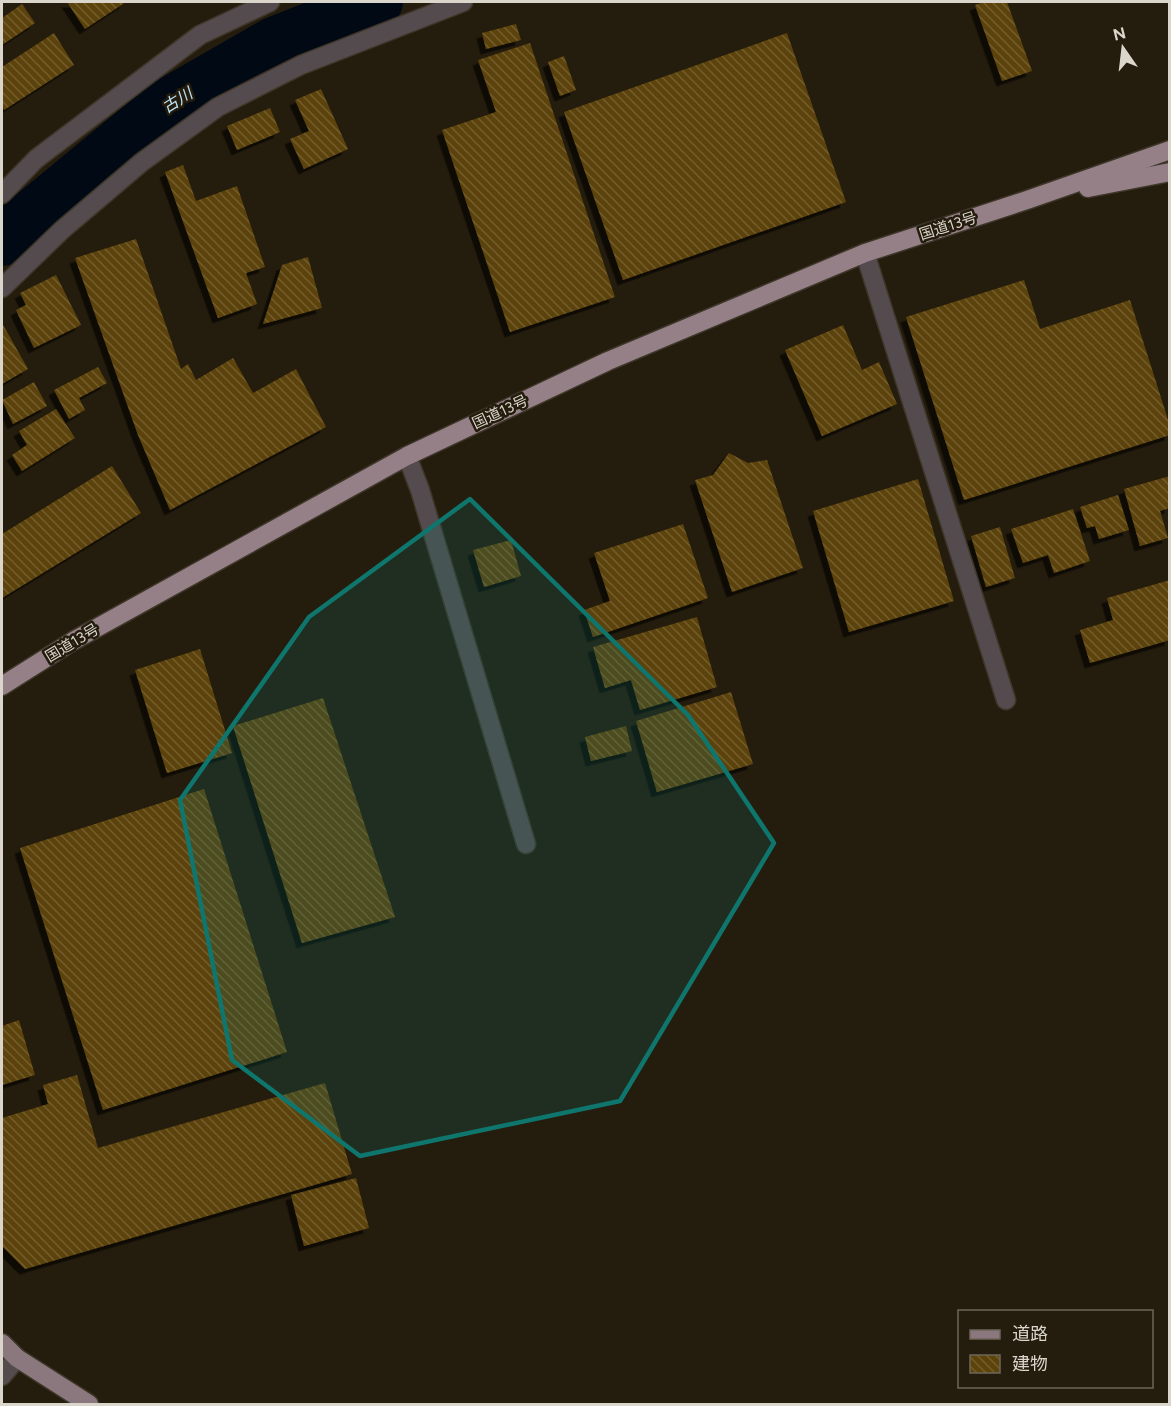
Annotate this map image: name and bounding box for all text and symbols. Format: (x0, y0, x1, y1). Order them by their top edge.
north arrow (1093, 18, 1153, 78)
text: N (1111, 23, 1128, 45)
water label: 古川 (159, 83, 198, 117)
street label: 国道13号 (917, 208, 979, 244)
street label: 国道13号 (469, 391, 531, 433)
street label: 国道13号 (42, 620, 102, 666)
legend (958, 1310, 1153, 1388)
text: 道路 (1012, 1323, 1048, 1345)
text: 建物 (1012, 1353, 1048, 1375)

